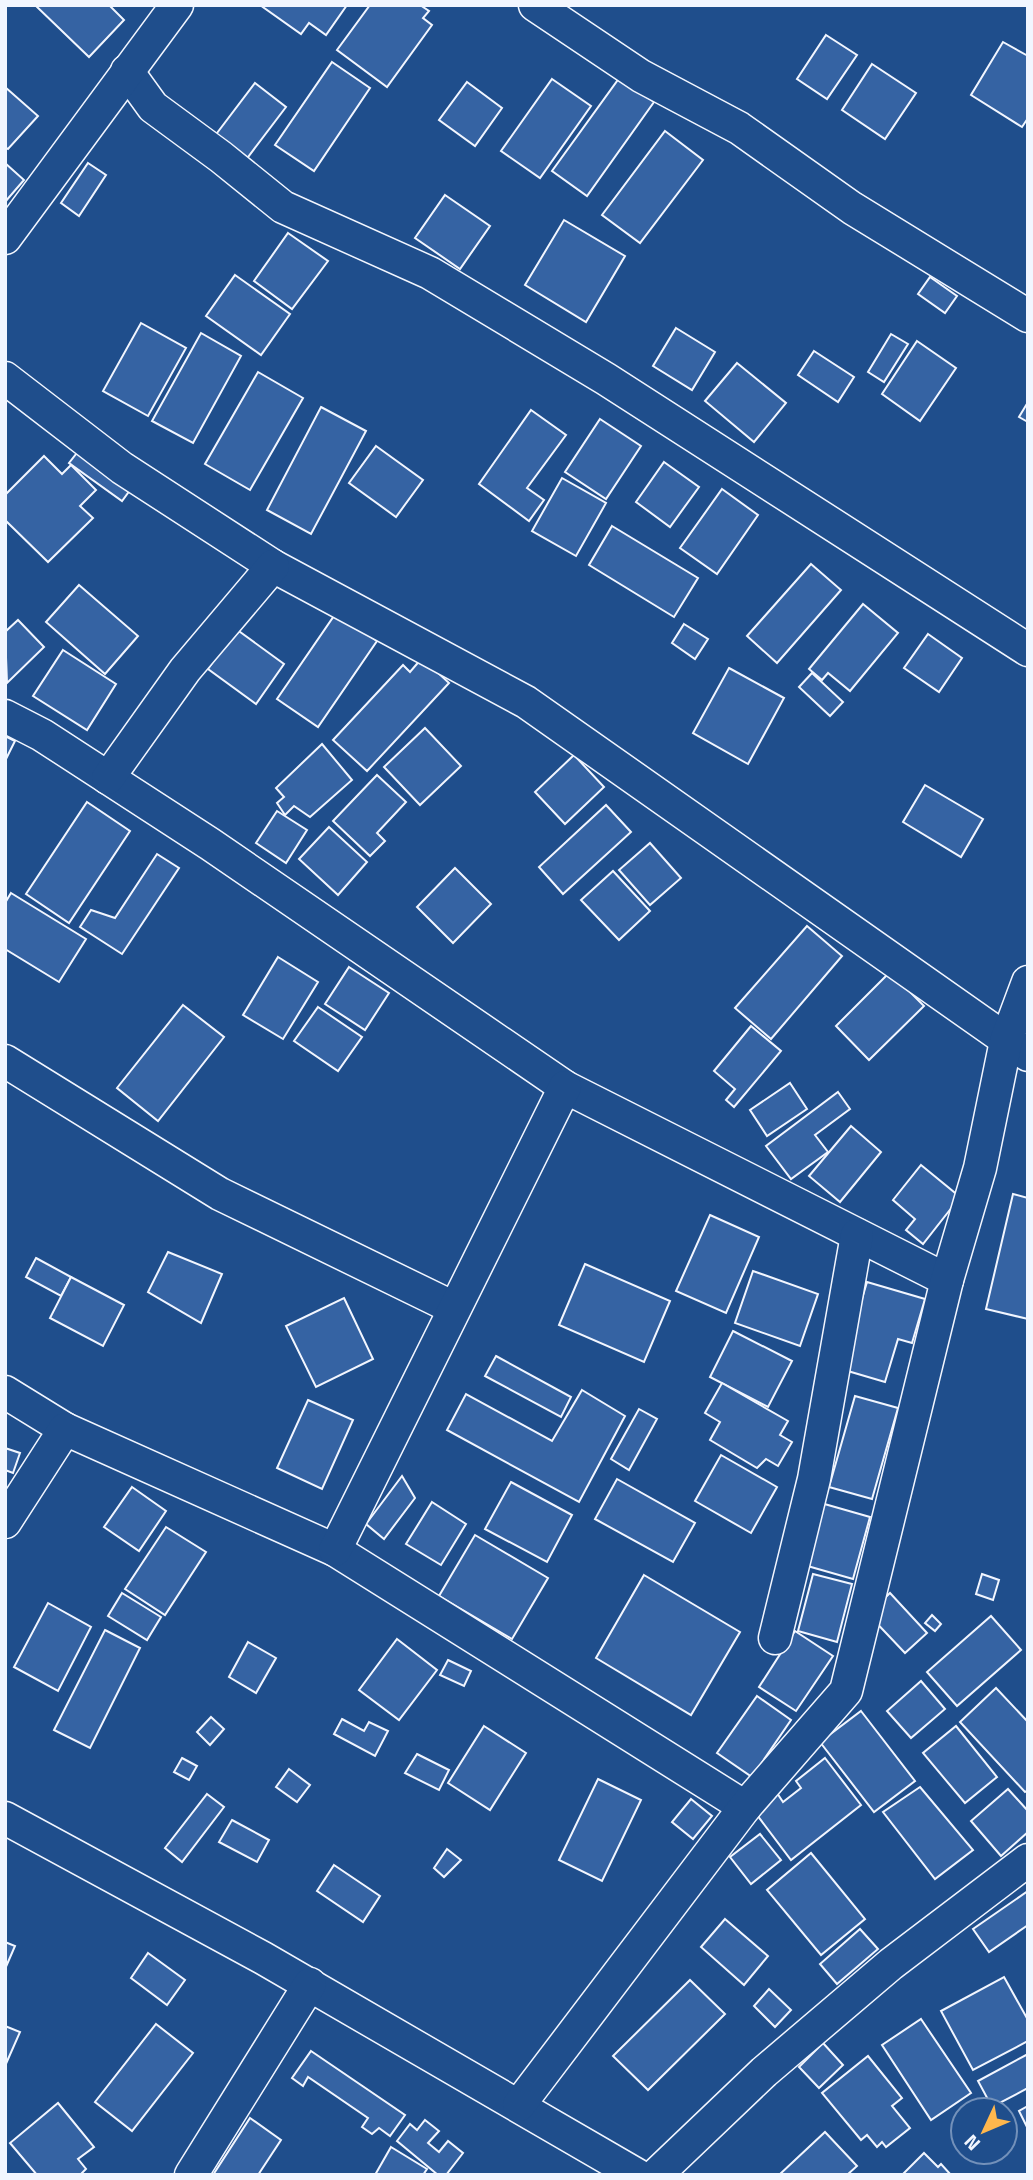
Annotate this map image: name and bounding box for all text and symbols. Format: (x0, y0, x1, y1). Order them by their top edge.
north arrow (949, 2096, 1019, 2166)
text: N (956, 2128, 986, 2158)

